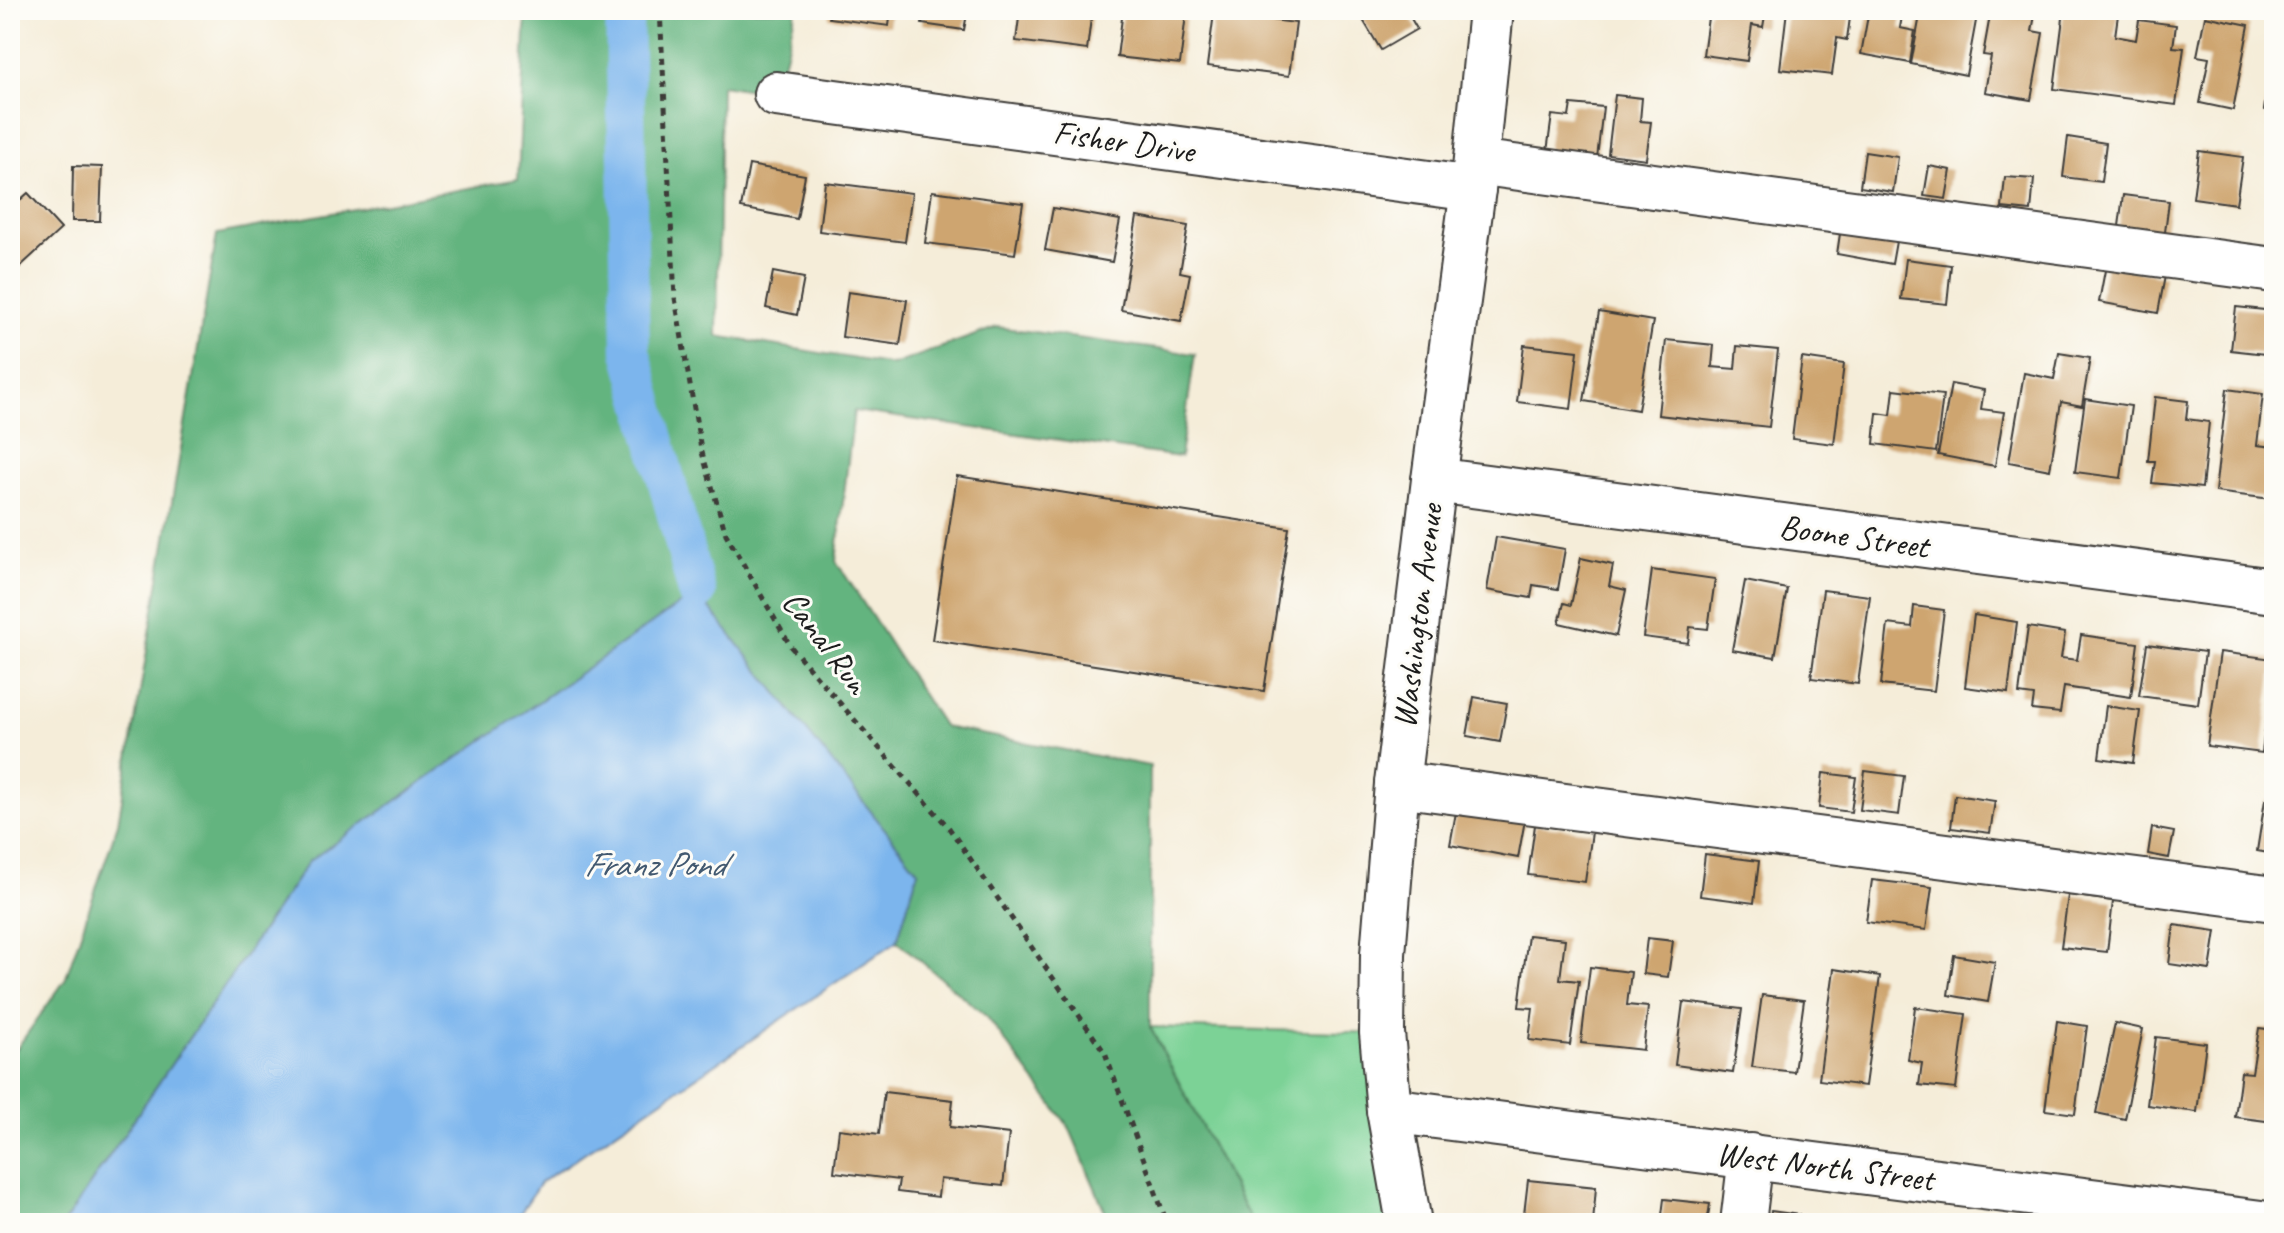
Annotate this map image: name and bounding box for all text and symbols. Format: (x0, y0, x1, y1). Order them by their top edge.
street label: Fisher Drive (1051, 110, 1200, 173)
street label: Washington Avenue (1382, 500, 1452, 730)
street label: Boone Street (1777, 504, 1935, 568)
street label: Canal Run (773, 582, 880, 704)
water label: Franz Pond (584, 841, 735, 887)
street label: West North Street (1714, 1131, 1940, 1201)

